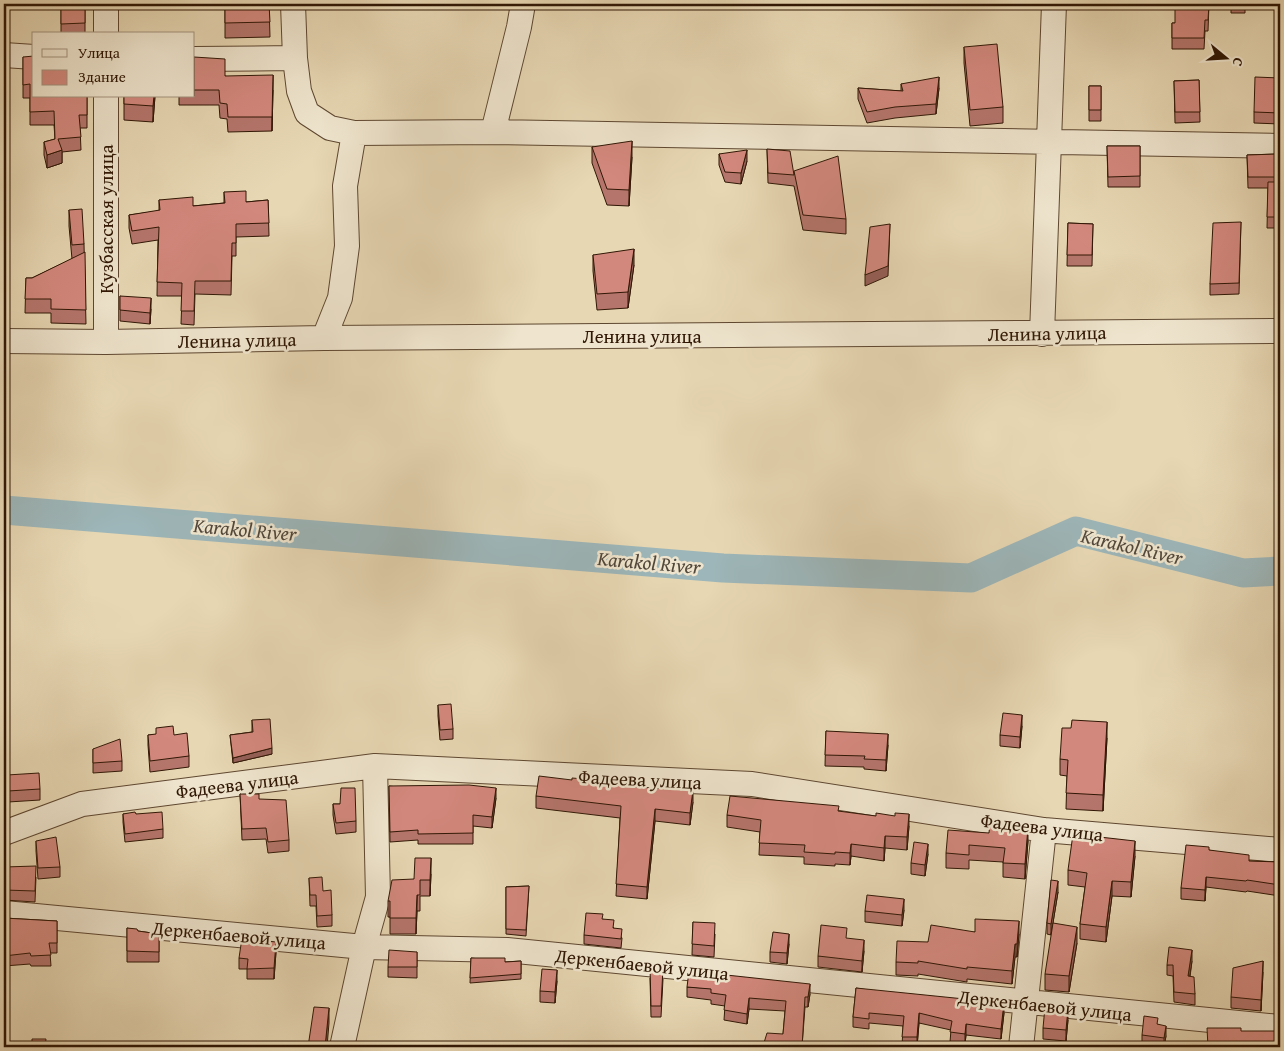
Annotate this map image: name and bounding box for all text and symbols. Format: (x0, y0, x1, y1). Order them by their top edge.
legend (32, 32, 195, 98)
north arrow (1202, 32, 1252, 82)
text: Улица (78, 42, 121, 63)
text: С (1228, 55, 1249, 69)
text: Здание (78, 66, 126, 87)
street label: Кузбасская улица (92, 144, 120, 294)
street label: Ленина улица (987, 318, 1107, 348)
street label: Ленина улица (583, 322, 701, 350)
street label: Ленина улица (177, 325, 297, 355)
water label: Karakol River (191, 510, 298, 548)
water label: Karakol River (1077, 520, 1186, 572)
water label: Karakol River (595, 543, 702, 581)
street label: Фадеева улица (578, 762, 702, 796)
street label: Фадеева улица (174, 763, 300, 805)
street label: Фадеева улица (979, 806, 1105, 848)
street label: Деркенбаевой улица (150, 913, 327, 957)
street label: Деркенбаевой улица (553, 941, 730, 987)
street label: Деркенбаевой улица (956, 982, 1133, 1028)

